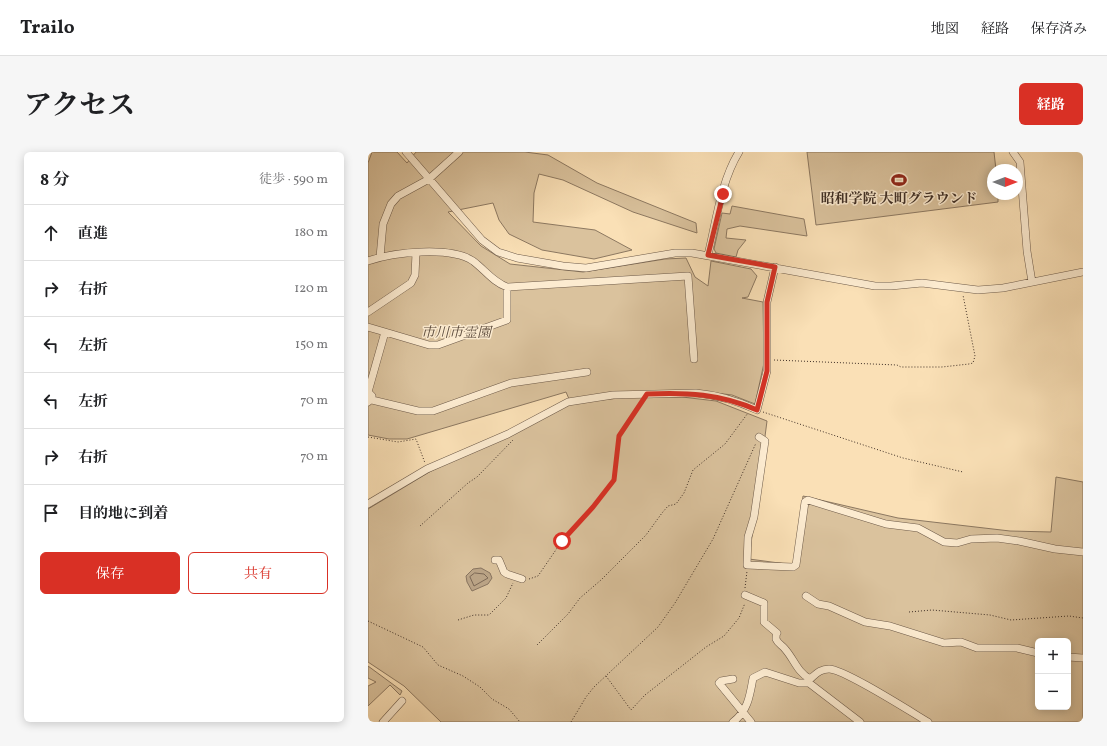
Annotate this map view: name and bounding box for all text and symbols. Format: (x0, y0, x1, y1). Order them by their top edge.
text: Trailo (20, 15, 75, 41)
text: 地図 (931, 20, 959, 39)
text: 経路 (981, 20, 1009, 39)
text: 保存済み (1031, 20, 1087, 39)
button: 経路 (1019, 83, 1083, 125)
text: アクセス (24, 87, 135, 126)
north arrow (987, 164, 1023, 200)
text: 8 分 (40, 169, 70, 192)
text: 徒歩 · 590 m (259, 171, 328, 189)
sports icon: 昭和学院 大町グラウンド (890, 171, 908, 189)
route end (714, 185, 732, 203)
place label: 昭和学院 大町グラウンド (821, 190, 977, 209)
icon: ahead (40, 222, 62, 244)
text: 直進 (78, 224, 108, 245)
text: 180 m (294, 224, 328, 242)
icon: right (40, 278, 62, 300)
text: 右折 (78, 280, 108, 301)
text: 120 m (294, 280, 328, 298)
park label: 市川市霊園 (421, 324, 493, 343)
icon: left (40, 334, 62, 356)
text: 左折 (78, 336, 108, 357)
text: 150 m (295, 336, 328, 354)
icon: left (40, 390, 62, 412)
text: 左折 (78, 392, 108, 413)
text: 70 m (300, 392, 328, 410)
icon: right (40, 446, 62, 468)
text: 右折 (78, 448, 108, 469)
text: 70 m (300, 448, 328, 466)
icon: arrive (40, 502, 62, 524)
text: 目的地に到着 (78, 504, 168, 525)
route start (553, 532, 571, 550)
button: 保存 (40, 552, 180, 594)
button: 共有 (188, 552, 328, 594)
map controls (1035, 638, 1071, 710)
button: + (1035, 638, 1071, 674)
button: − (1035, 674, 1071, 710)

